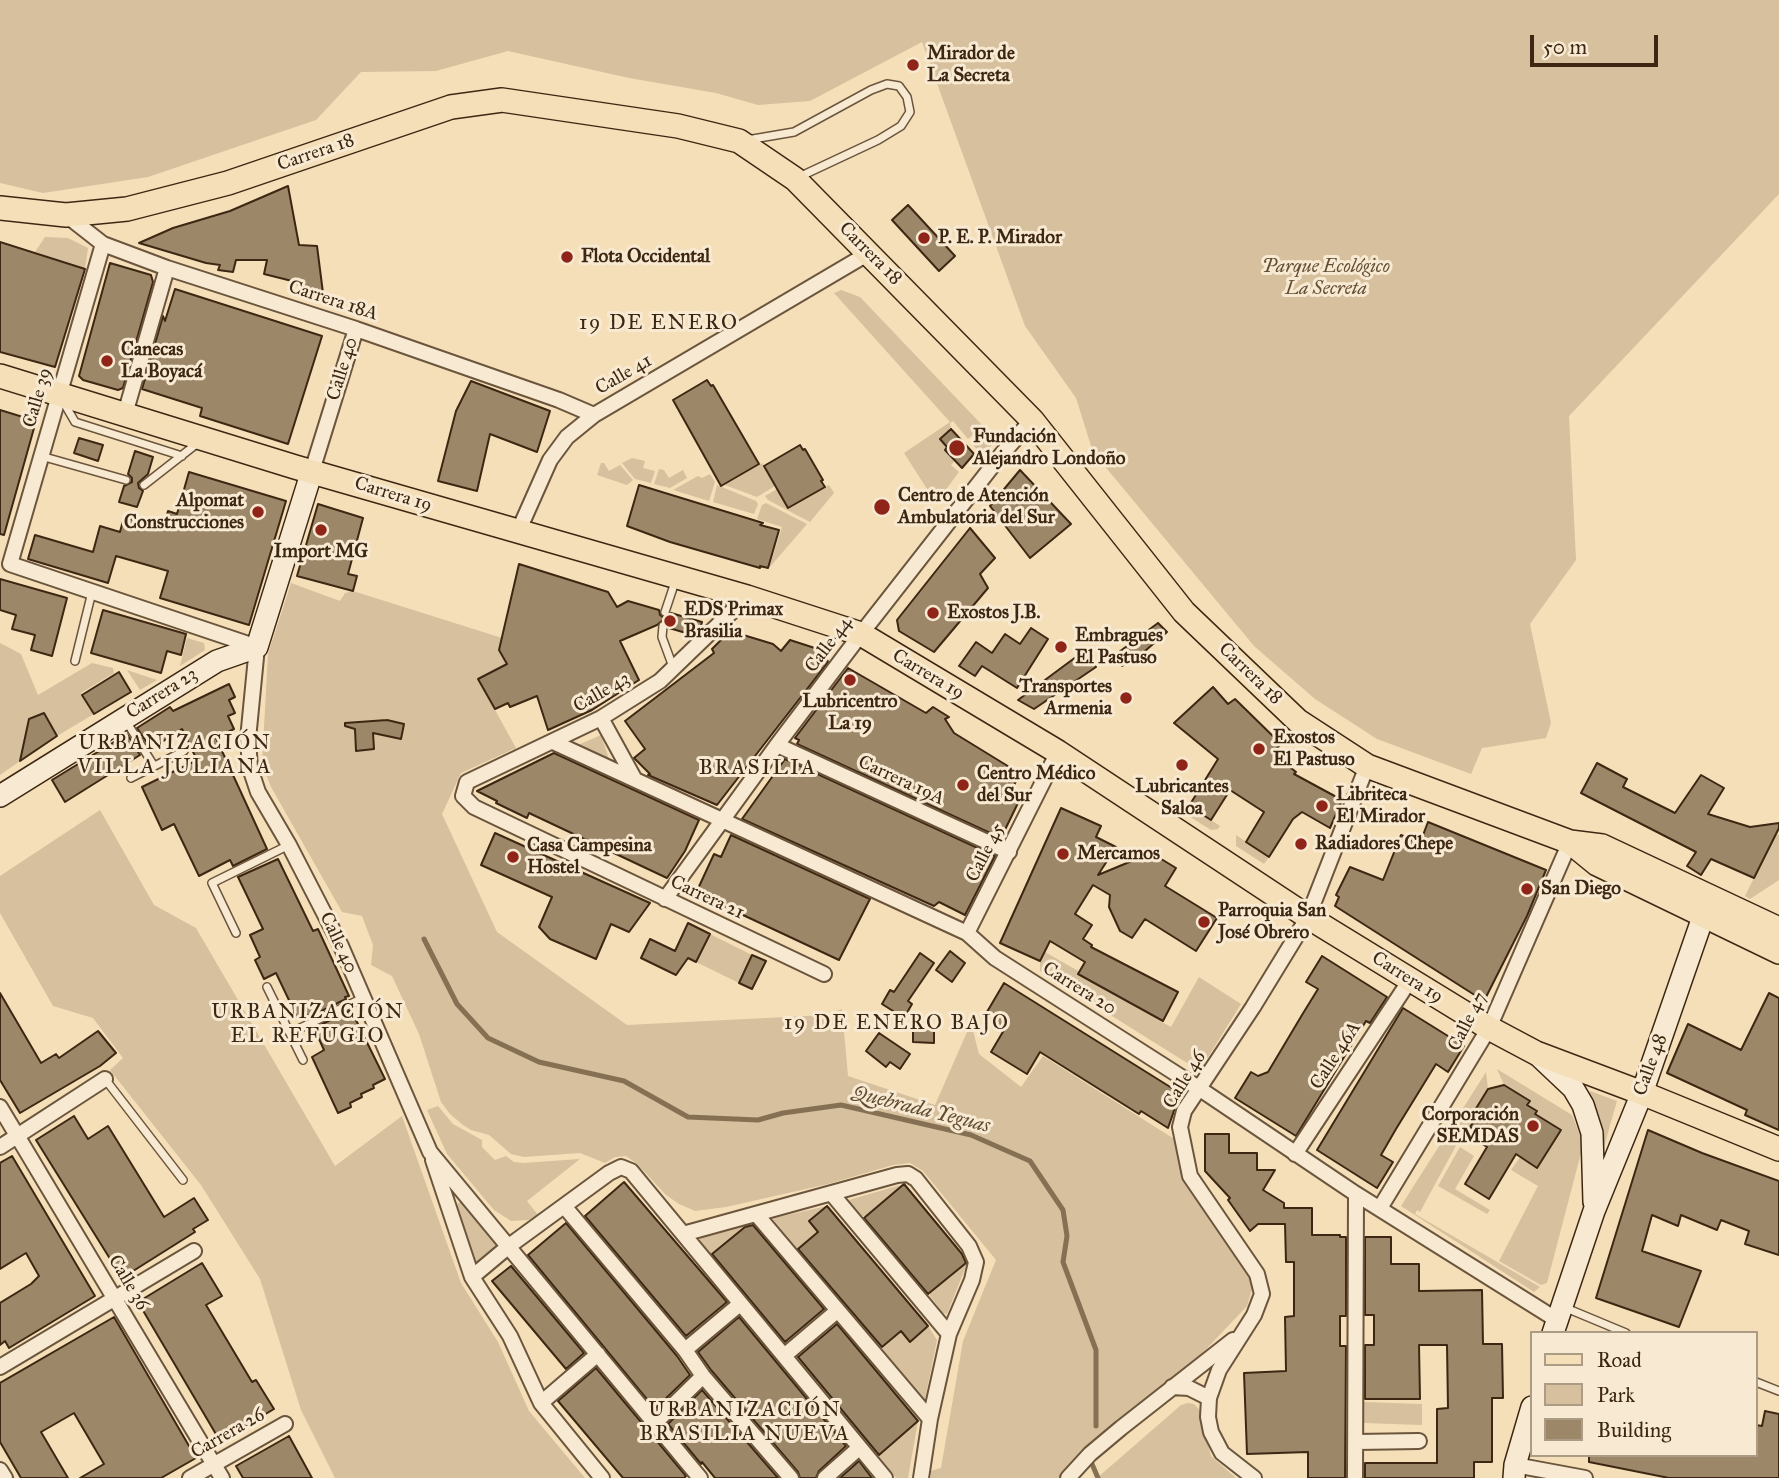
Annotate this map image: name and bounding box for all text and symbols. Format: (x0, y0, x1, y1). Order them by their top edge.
scale bar (1534, 21, 1662, 65)
text: 50 m (1543, 34, 1587, 60)
place label: Mirador de La Secreta (927, 43, 1015, 87)
marker: Mirador de La Secreta (905, 57, 921, 73)
street label: Carrera 18 (275, 129, 357, 177)
street label: Carrera 18 (834, 218, 906, 290)
place label: P. E. P. Mirador (938, 227, 1062, 249)
marker: P. E. P. Mirador (916, 230, 932, 246)
place label: Flota Occidental (581, 246, 710, 268)
marker: Flota Occidental (559, 249, 575, 265)
park label: Parque Ecológico La Secreta (1262, 256, 1390, 300)
street label: Carrera 18A (285, 276, 381, 326)
district label: 19 DE ENERO (580, 311, 738, 337)
street label: Calle 40 (323, 335, 363, 403)
place label: Canecas La Boyacá (121, 339, 202, 383)
street label: Calle 41 (592, 350, 656, 400)
marker: Canecas La Boyacá (99, 353, 115, 369)
street label: Calle 39 (19, 366, 57, 430)
place label: Fundación Alejandro Londoño (973, 426, 1125, 470)
marker: Fundación Alejandro Londoño (947, 438, 967, 458)
street label: Carrera 19 (351, 472, 435, 518)
place label: Centro de Atención Ambulatoria del Sur (898, 485, 1055, 529)
place label: Alpomat Construcciones (124, 490, 244, 534)
marker: Centro de Atención Ambulatoria del Sur (872, 497, 892, 517)
marker: Alpomat Construcciones (250, 504, 266, 520)
marker: Import MG (313, 522, 329, 538)
place label: Import MG (274, 541, 368, 563)
place label: EDS Primax Brasilia (684, 599, 783, 643)
place label: Exostos J.B. (947, 602, 1041, 624)
marker: Exostos J.B. (925, 605, 941, 621)
street label: Calle 44 (801, 612, 857, 678)
marker: EDS Primax Brasilia (662, 613, 678, 629)
place label: Embragues El Pastuso (1075, 625, 1163, 669)
street label: Carrera 18 (1213, 638, 1287, 710)
marker: Embragues El Pastuso (1053, 639, 1069, 655)
street label: Carrera 19 (888, 645, 968, 705)
street label: Carrera 23 (122, 663, 202, 725)
street label: Calle 43 (570, 668, 634, 718)
marker: Lubricentro La 19 (842, 672, 858, 688)
place label: Transportes Armenia (1019, 676, 1112, 720)
marker: Transportes Armenia (1118, 690, 1134, 706)
place label: Lubricentro La 19 (802, 691, 898, 735)
place label: Exostos El Pastuso (1273, 727, 1355, 771)
district label: URBANIZACIÓN VILLA JULIANA (79, 731, 271, 781)
marker: Exostos El Pastuso (1251, 741, 1267, 757)
street label: Carrera 19A (854, 751, 948, 811)
district label: BRASILIA (700, 756, 816, 782)
marker: Lubricantes Saloa (1174, 757, 1190, 773)
place label: Centro Médico del Sur (977, 763, 1095, 807)
place label: Lubricantes Saloa (1135, 776, 1229, 820)
marker: Centro Médico del Sur (955, 777, 971, 793)
place label: Libriteca El Mirador (1336, 784, 1425, 828)
marker: Libriteca El Mirador (1314, 798, 1330, 814)
street label: Calle 45 (962, 820, 1010, 886)
place label: Radiadores Chepe (1315, 833, 1453, 855)
place label: Casa Campesina Hostel (527, 835, 652, 879)
marker: Radiadores Chepe (1293, 836, 1309, 852)
place label: Mercamos (1077, 843, 1160, 865)
marker: Mercamos (1055, 846, 1071, 862)
marker: Casa Campesina Hostel (505, 849, 521, 865)
street label: Carrera 21 (666, 871, 748, 925)
place label: San Diego (1541, 878, 1621, 900)
marker: San Diego (1519, 881, 1535, 897)
place label: Parroquia San José Obrero (1218, 900, 1326, 944)
street label: Calle 40 (314, 909, 362, 977)
marker: Parroquia San José Obrero (1196, 914, 1212, 930)
street label: Carrera 19 (1367, 947, 1447, 1009)
street label: Carrera 20 (1038, 957, 1120, 1021)
street label: Calle 47 (1444, 989, 1492, 1055)
district label: URBANIZACIÓN EL REFUGIO (213, 1000, 403, 1050)
district label: 19 DE ENERO BAJO (786, 1011, 1008, 1037)
street label: Calle 46A (1306, 1018, 1366, 1094)
street label: Calle 48 (1629, 1031, 1673, 1099)
street label: Calle 46 (1159, 1047, 1211, 1113)
water label: Quebrada Yeguas (850, 1081, 992, 1139)
place label: Corporación SEMDAS (1422, 1104, 1519, 1148)
marker: Corporación SEMDAS (1525, 1118, 1541, 1134)
street label: Calle 36 (103, 1251, 153, 1315)
legend (1530, 1331, 1758, 1457)
text: Road (1597, 1347, 1642, 1373)
text: Park (1597, 1382, 1635, 1408)
district label: URBANIZACIÓN BRASILIA NUEVA (641, 1398, 849, 1448)
street label: Carrera 26 (187, 1404, 269, 1464)
text: Building (1597, 1417, 1671, 1443)

